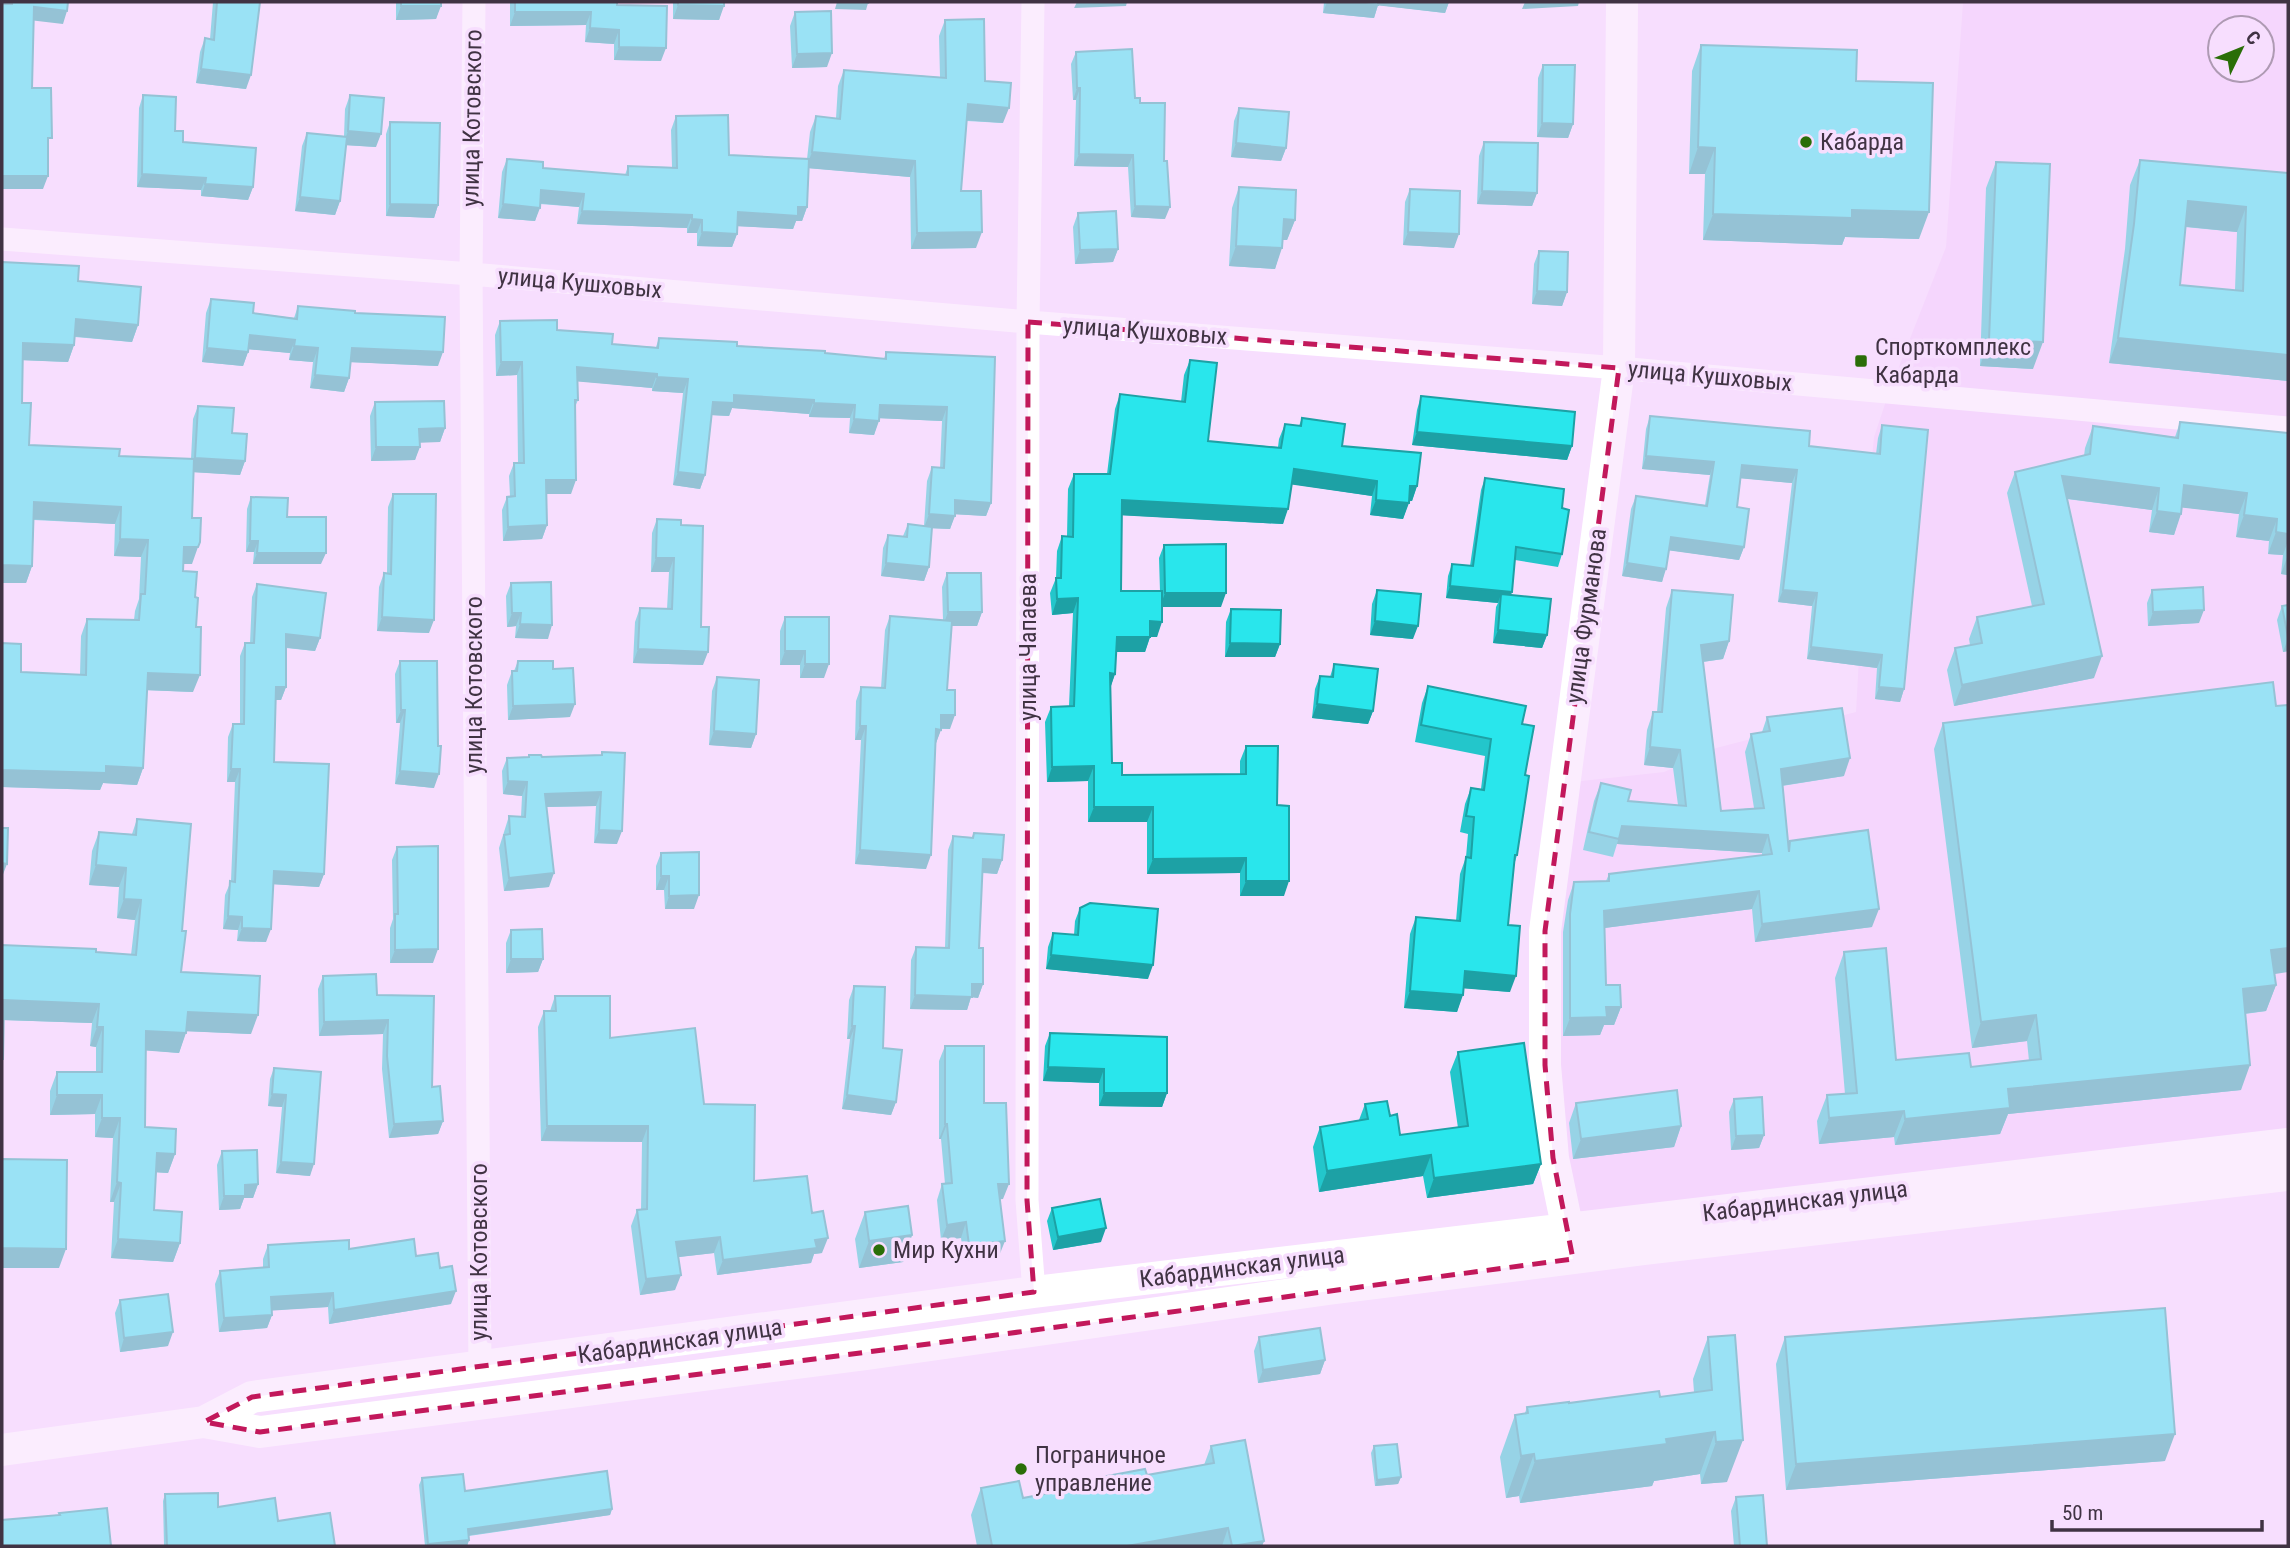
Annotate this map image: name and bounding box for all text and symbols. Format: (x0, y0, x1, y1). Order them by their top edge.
north arrow (2206, 14, 2276, 84)
text: С (2241, 26, 2265, 50)
street label: улица Котовского (456, 29, 488, 207)
place label: Кабарда (1820, 128, 1904, 156)
marker: Кабарда (1798, 134, 1814, 150)
street label: улица Кушховых (497, 262, 663, 304)
street label: улица Кушховых (1062, 311, 1228, 351)
place label: Спорткомплекс Кабарда (1875, 333, 2031, 389)
marker: Спорткомплекс Кабарда (1853, 353, 1869, 369)
street label: улица Кушховых (1627, 355, 1793, 397)
street label: улица Фурманова (1560, 527, 1612, 705)
street label: улица Чапаева (1014, 573, 1042, 721)
street label: улица Котовского (460, 596, 488, 774)
street label: улица Котовского (465, 1163, 493, 1341)
street label: Кабардинская улица (1701, 1175, 1909, 1227)
place label: Мир Кухни (893, 1236, 999, 1264)
street label: Кабардинская улица (1138, 1241, 1346, 1293)
marker: Мир Кухни (871, 1242, 887, 1258)
street label: Кабардинская улица (576, 1313, 784, 1369)
place label: Пограничное управление (1035, 1441, 1166, 1497)
marker: Пограничное управление (1013, 1461, 1029, 1477)
scale bar (2052, 1488, 2262, 1532)
text: 50 m (2062, 1501, 2103, 1525)

